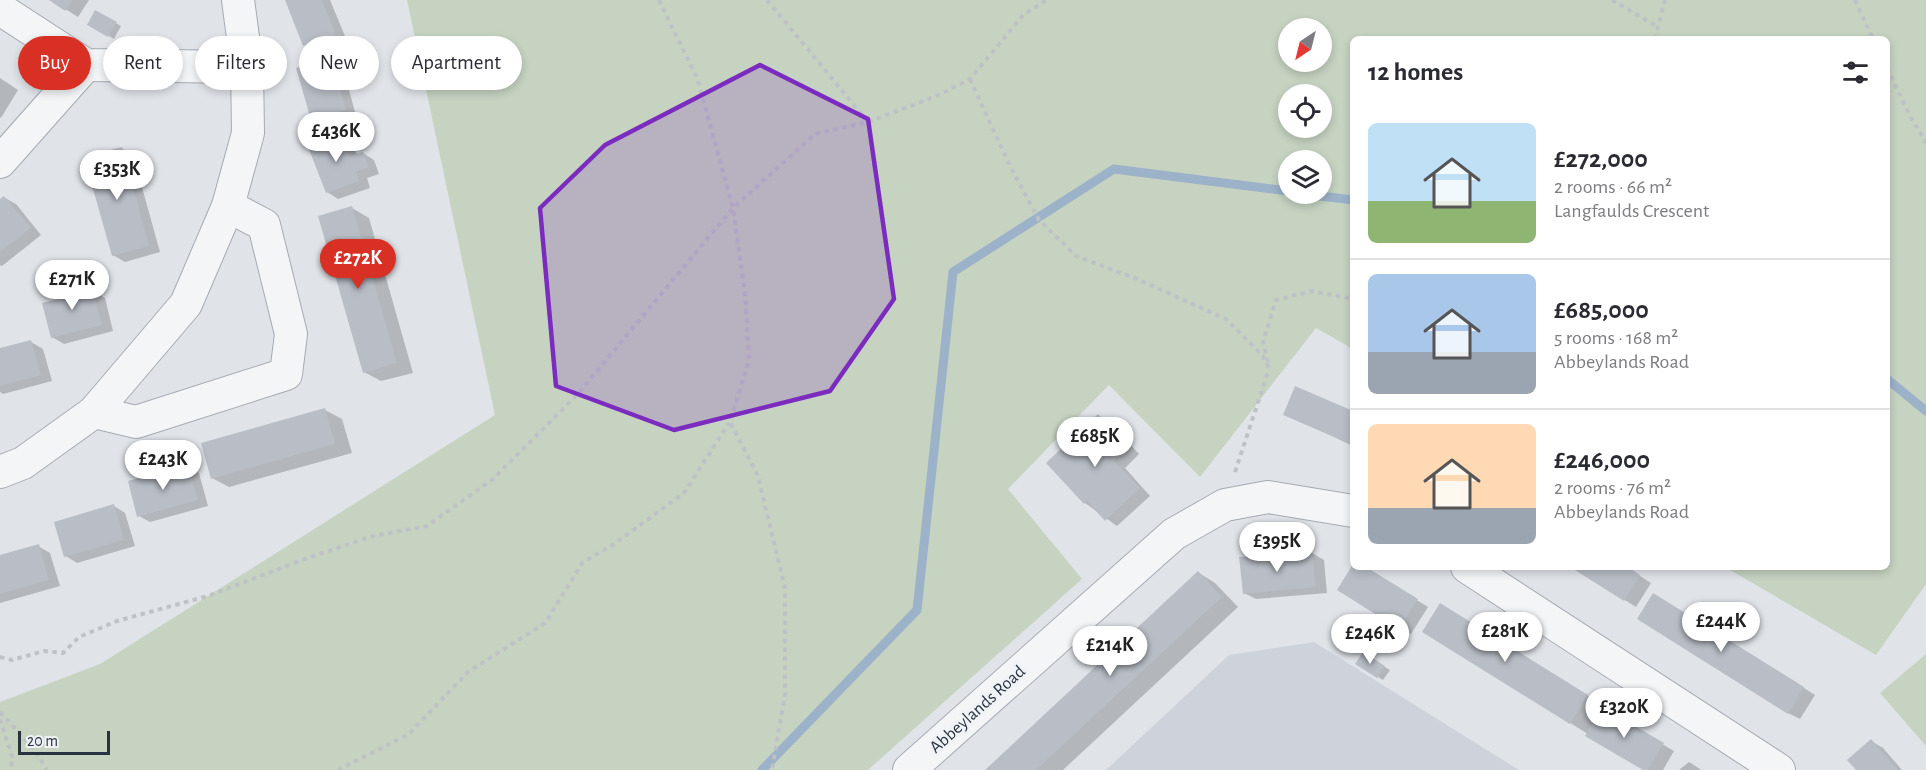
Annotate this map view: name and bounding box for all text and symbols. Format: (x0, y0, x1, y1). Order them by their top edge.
north arrow (1278, 18, 1332, 72)
map controls (1278, 18, 1332, 204)
chip: Buy (18, 36, 91, 90)
chip: Rent (103, 36, 183, 90)
chip: Filters (195, 36, 287, 90)
chip: New (299, 36, 379, 90)
chip: Apartment (391, 36, 522, 90)
icon: filters (1839, 56, 1872, 89)
text: 12 homes (1368, 59, 1463, 85)
button: locate (1278, 84, 1332, 138)
pin: £436K (294, 112, 378, 163)
text: £436K (312, 121, 360, 141)
text: £272,000 (1554, 146, 1648, 172)
icon: home (1416, 147, 1488, 219)
pin: £353K (75, 150, 159, 201)
button: layers (1278, 150, 1332, 204)
text: £353K (94, 159, 140, 179)
text: 2 rooms · 66 m² (1554, 177, 1672, 197)
text: Langfaulds Crescent (1554, 201, 1709, 221)
pin: £272K (316, 239, 400, 290)
text: £272K (334, 248, 382, 268)
pin: £271K (30, 260, 114, 311)
text: £271K (49, 269, 95, 289)
text: £685,000 (1554, 297, 1649, 323)
icon: home (1416, 298, 1488, 370)
text: 5 rooms · 168 m² (1554, 328, 1678, 348)
text: Abbeylands Road (1554, 352, 1689, 372)
pin: £685K (1053, 417, 1137, 468)
text: £685K (1071, 426, 1119, 446)
pin: £243K (121, 440, 205, 491)
text: £246,000 (1554, 447, 1650, 473)
icon: home (1416, 448, 1488, 520)
text: £243K (139, 449, 187, 469)
text: 2 rooms · 76 m² (1554, 478, 1671, 498)
text: Abbeylands Road (1554, 502, 1689, 522)
pin: £395K (1235, 522, 1319, 573)
text: £395K (1253, 531, 1301, 551)
pin: £244K (1679, 602, 1763, 653)
text: £244K (1696, 611, 1746, 631)
pin: £281K (1463, 612, 1547, 663)
pin: £246K (1328, 614, 1412, 665)
text: £281K (1481, 621, 1529, 641)
text: £246K (1345, 623, 1395, 643)
pin: £214K (1068, 626, 1152, 677)
text: £214K (1086, 635, 1134, 655)
street label: Abbeylands Road (926, 662, 1029, 757)
pin: £320K (1582, 688, 1666, 739)
text: £320K (1599, 697, 1649, 717)
scale bar (18, 728, 110, 756)
text: 20 m (27, 733, 58, 749)

